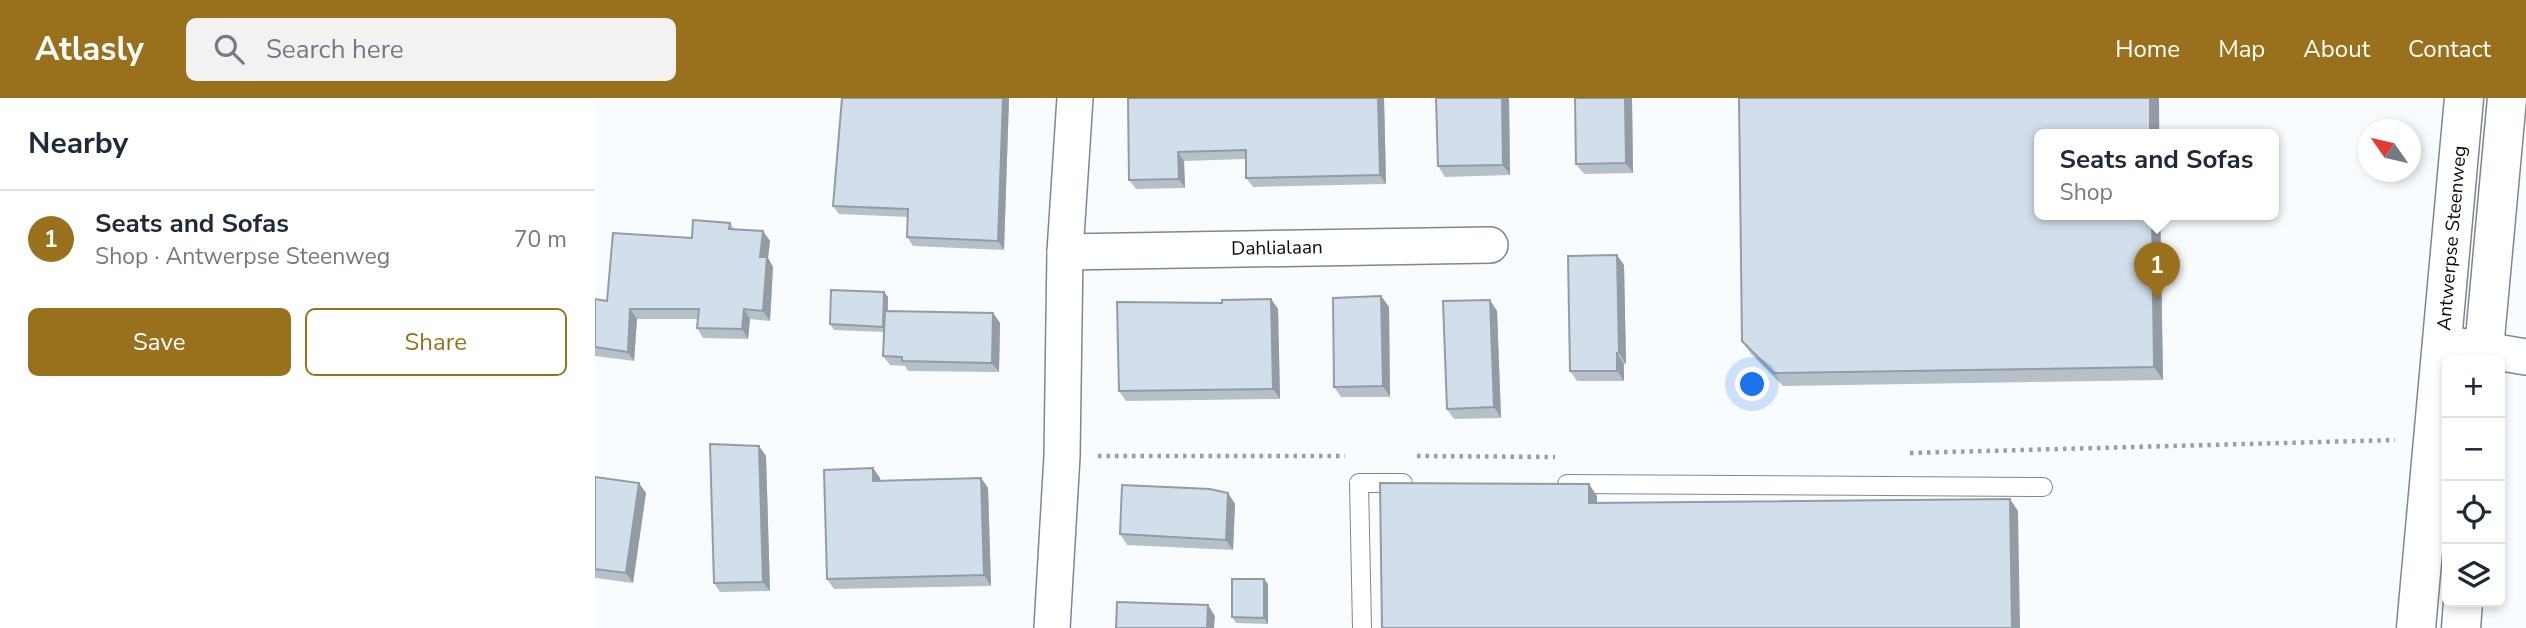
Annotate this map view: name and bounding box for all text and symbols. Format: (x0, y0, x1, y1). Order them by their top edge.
search box (186, 18, 676, 81)
text: Atlasly (35, 27, 144, 72)
icon: search (210, 30, 248, 68)
text: Search here (266, 32, 404, 67)
text: Home (2115, 33, 2180, 65)
text: Map (2218, 33, 2265, 65)
text: About (2303, 33, 2370, 65)
text: Contact (2408, 33, 2491, 65)
north arrow (2358, 119, 2421, 182)
text: Nearby (28, 123, 128, 164)
popup (2034, 129, 2279, 220)
text: Seats and Sofas (2060, 142, 2253, 177)
street label: Antwerpse Steenweg (2431, 144, 2473, 332)
text: Shop (2060, 177, 2113, 208)
text: Seats and Sofas (95, 206, 289, 241)
text: 1 (44, 224, 58, 255)
text: 70 m (514, 224, 567, 255)
street label: Dahlialaan (1231, 234, 1323, 262)
text: Shop · Antwerpse Steenweg (95, 241, 390, 272)
pin: 1 (2134, 242, 2180, 300)
button: Save (28, 308, 291, 376)
button: Share (305, 308, 567, 376)
map controls (2442, 355, 2505, 607)
button: + (2442, 355, 2505, 418)
your location (1735, 367, 1769, 401)
button: − (2442, 418, 2505, 481)
button: locate (2442, 481, 2505, 544)
button: layers (2442, 544, 2505, 607)

